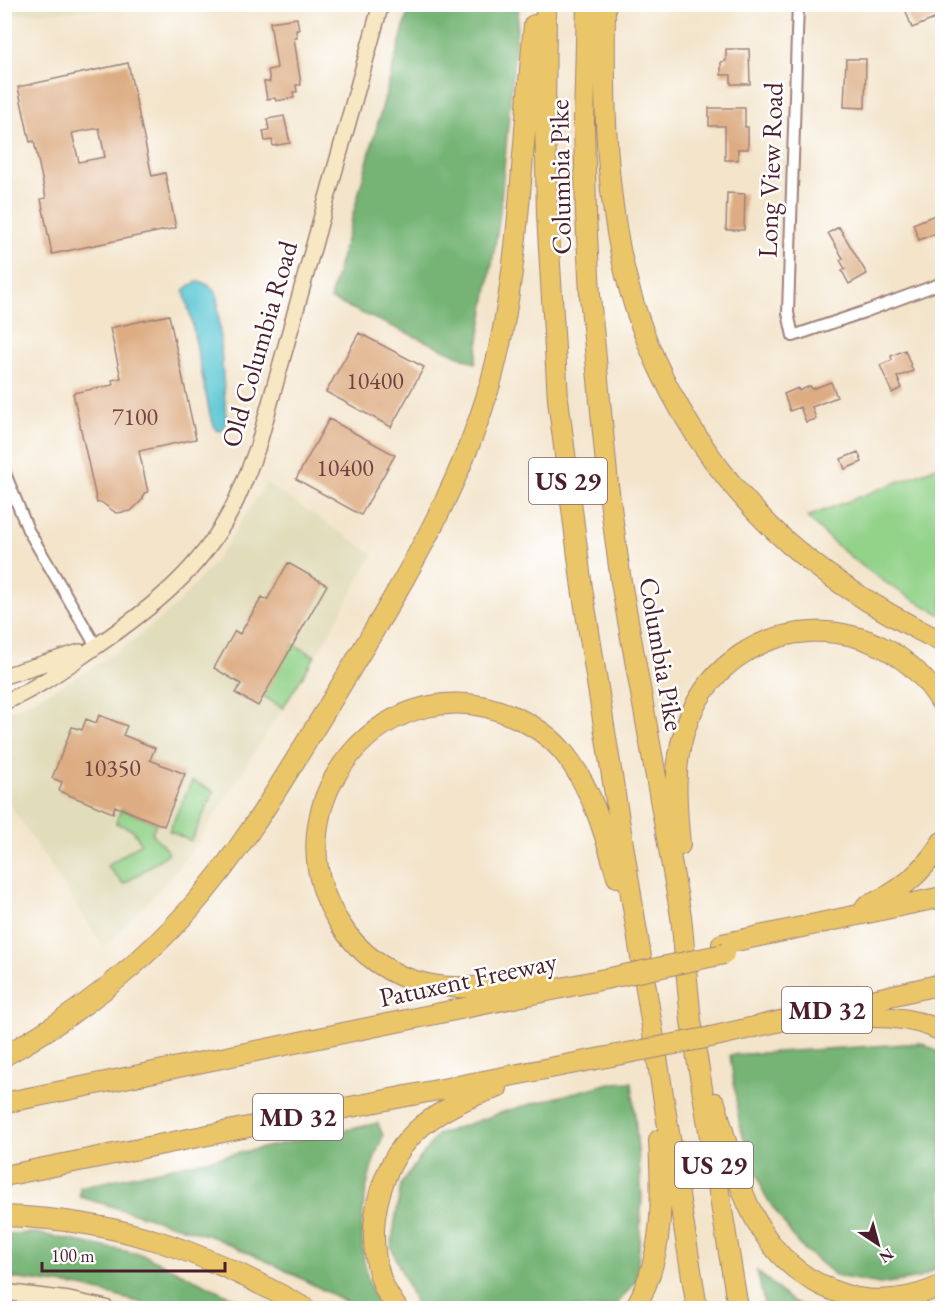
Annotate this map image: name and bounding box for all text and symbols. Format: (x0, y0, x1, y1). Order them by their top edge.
street label: Long View Road (749, 81, 791, 258)
street label: Columbia Pike (541, 99, 579, 255)
street label: Old Columbia Road (213, 236, 305, 451)
house number: 10400 (346, 365, 404, 396)
house number: 7100 (112, 401, 158, 432)
house number: 10400 (316, 452, 374, 483)
road number: US 29 (529, 458, 607, 504)
street label: Columbia Pike (631, 575, 693, 733)
house number: 10350 (83, 752, 141, 783)
street label: Patuxent Freeway (376, 943, 560, 1015)
road number: MD 32 (782, 987, 872, 1033)
road number: MD 32 (253, 1094, 343, 1140)
road number: US 29 (675, 1142, 753, 1188)
north arrow (848, 1214, 908, 1274)
scale bar (42, 1235, 225, 1273)
text: N (875, 1243, 898, 1268)
text: 100 m (51, 1244, 95, 1267)

